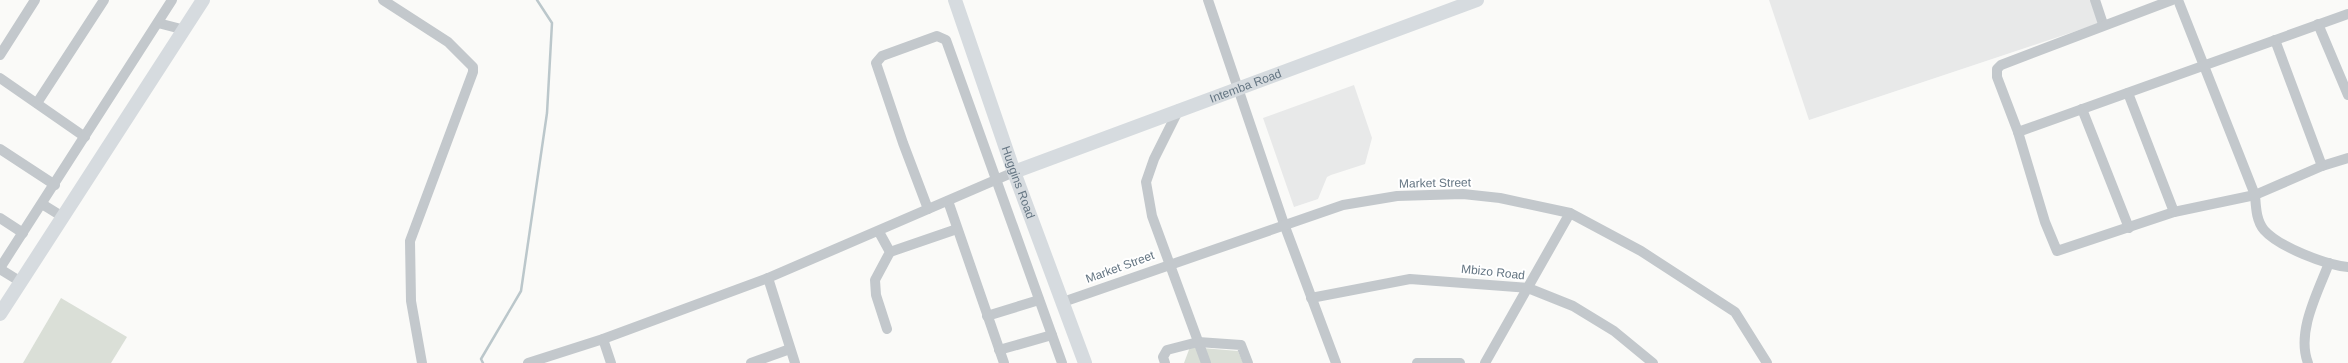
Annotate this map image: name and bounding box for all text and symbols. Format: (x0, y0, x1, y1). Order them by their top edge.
street label: Intemba Road (1208, 66, 1283, 106)
street label: Huggins Road (999, 144, 1038, 221)
street label: Market Street (1399, 175, 1472, 191)
street label: Market Street (1084, 248, 1157, 286)
street label: Mbizo Road (1460, 262, 1526, 282)

